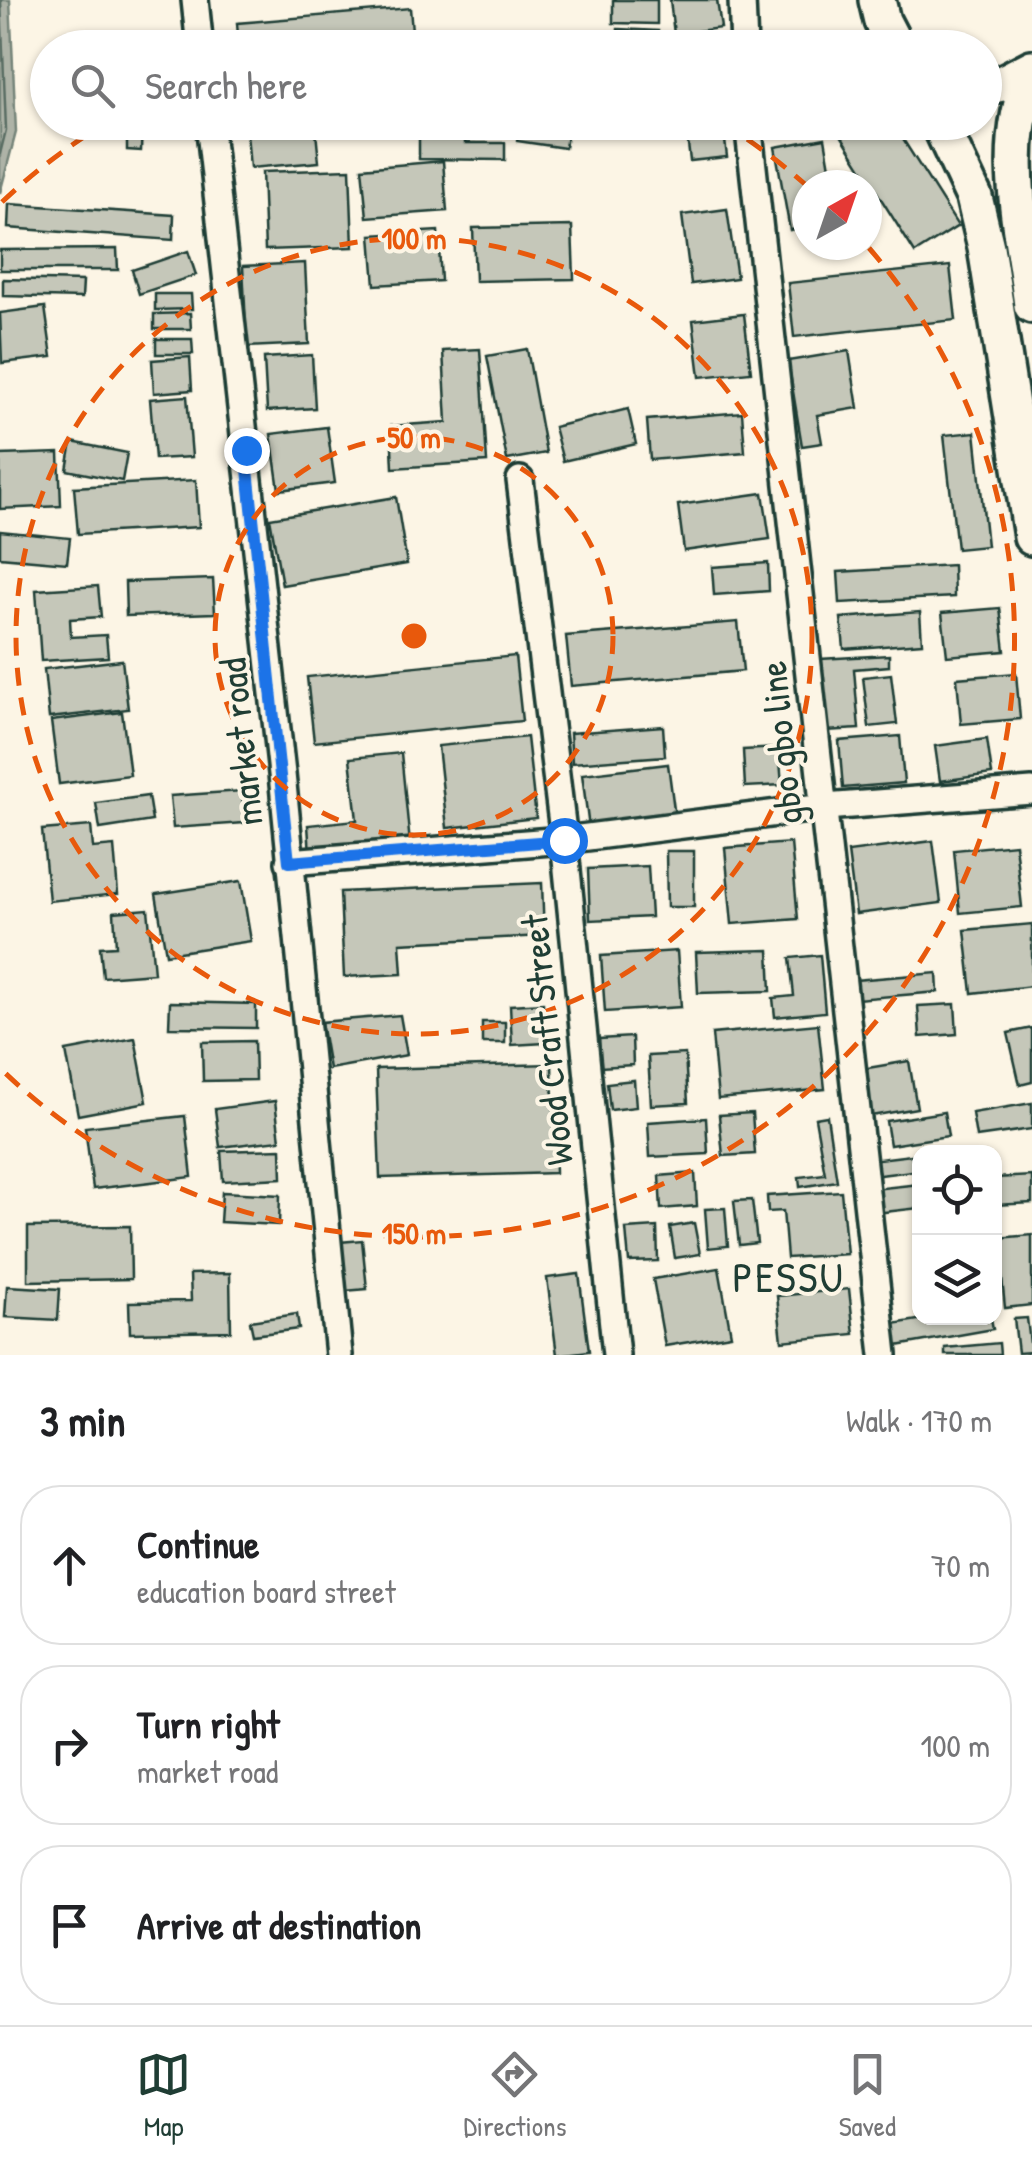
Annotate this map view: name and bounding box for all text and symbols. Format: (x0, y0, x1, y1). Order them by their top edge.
search box (30, 30, 1002, 140)
icon: search (65, 58, 120, 113)
text: Search here (145, 59, 307, 111)
north arrow (792, 170, 882, 260)
text: 100 m (381, 218, 447, 258)
text: 50 m (387, 417, 441, 457)
route end (224, 428, 270, 474)
centre of rings (396, 618, 432, 654)
street label: market road (205, 656, 275, 828)
street label: gbo gbo line (746, 659, 814, 827)
route start (542, 818, 588, 864)
street label: Wood Craft Street (507, 911, 585, 1168)
map controls (912, 1145, 1002, 1325)
button: locate (912, 1145, 1002, 1235)
text: 150 m (382, 1213, 446, 1253)
button: layers (912, 1235, 1002, 1325)
district label: PESSU (733, 1248, 845, 1305)
text: 3 min (40, 1392, 125, 1449)
text: Walk · 170 m (846, 1399, 992, 1442)
text: Continue (137, 1518, 259, 1570)
icon: ahead (42, 1538, 97, 1593)
text: 70 m (931, 1544, 990, 1587)
text: education board street (137, 1570, 396, 1613)
text: Turn right (137, 1698, 280, 1750)
icon: right (42, 1718, 97, 1773)
text: 100 m (921, 1724, 990, 1767)
text: market road (137, 1750, 278, 1793)
icon: arrive (42, 1898, 97, 1953)
text: Arrive at destination (137, 1899, 421, 1951)
tab: Map (136, 2047, 191, 2145)
tab: Directions (463, 2047, 566, 2145)
tab: Saved (839, 2047, 896, 2145)

